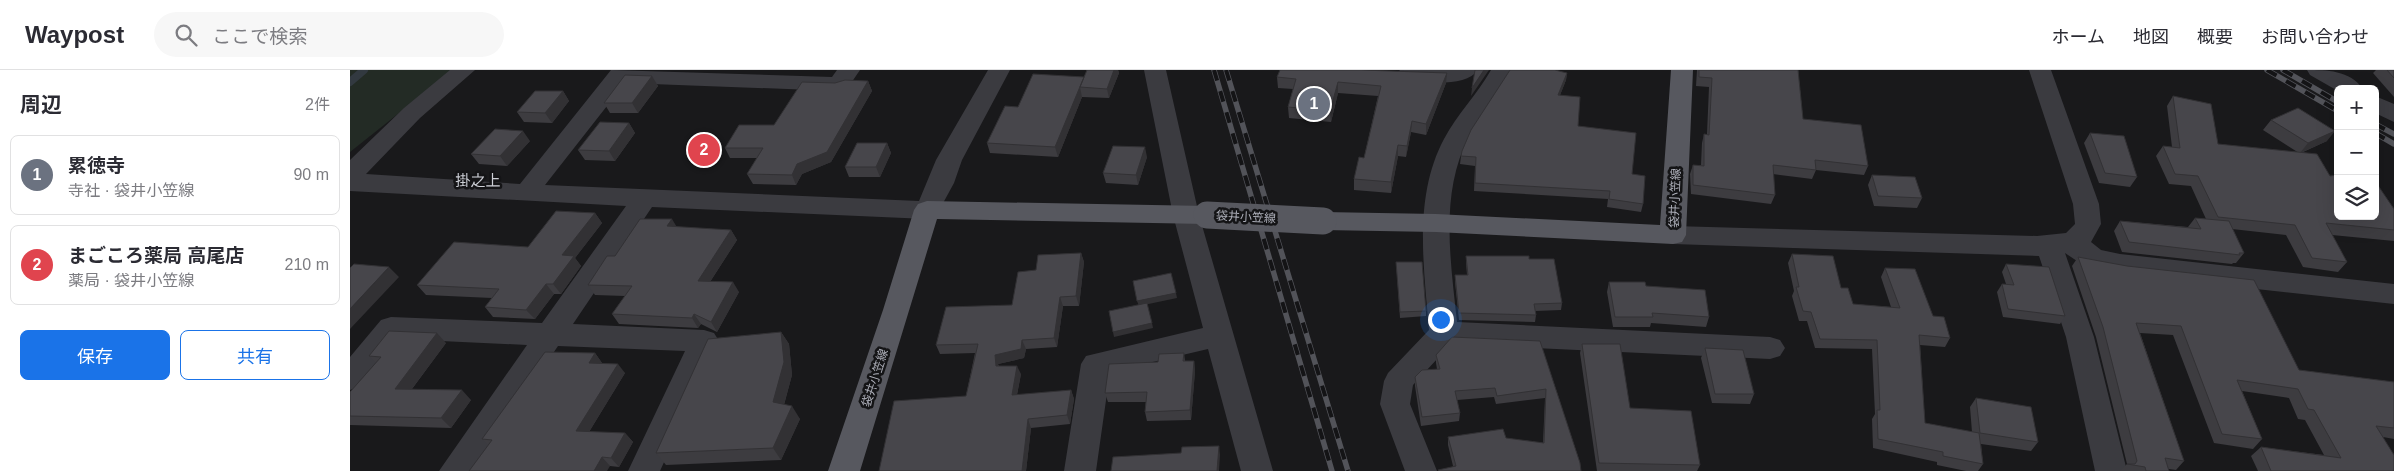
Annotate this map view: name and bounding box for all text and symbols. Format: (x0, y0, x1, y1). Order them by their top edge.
search box (154, 12, 504, 57)
text: Waypost (25, 21, 124, 48)
icon: search (172, 21, 200, 49)
text: ここで検索 (212, 26, 307, 47)
text: ホーム (2052, 27, 2105, 47)
text: 地図 (2133, 27, 2169, 47)
text: 概要 (2197, 27, 2233, 47)
text: お問い合わせ (2261, 27, 2369, 47)
pin: 1 (1298, 85, 1330, 123)
map controls (2334, 85, 2379, 220)
button: + (2334, 85, 2379, 130)
text: 周辺 (20, 93, 62, 116)
text: 2件 (305, 96, 330, 113)
button: − (2334, 130, 2379, 175)
pin: 2 (688, 131, 720, 169)
text: 累徳寺 (68, 155, 125, 176)
text: 1 (33, 166, 41, 183)
text: 90 m (293, 166, 329, 183)
street label: 袋井小笠線 (1667, 168, 1683, 229)
district label: 掛之上 (455, 172, 501, 189)
button: layers (2334, 175, 2379, 220)
text: 寺社 · 袋井小笠線 (68, 182, 194, 199)
street label: 袋井小笠線 (1215, 208, 1276, 226)
text: まごころ薬局 高尾店 (68, 245, 244, 266)
text: 2 (33, 256, 41, 273)
text: 210 m (285, 256, 329, 273)
text: 薬局 · 袋井小笠線 (68, 272, 194, 289)
your location (1428, 307, 1454, 333)
button: 保存 (20, 330, 170, 380)
button: 共有 (180, 330, 330, 380)
street label: 袋井小笠線 (859, 347, 891, 410)

